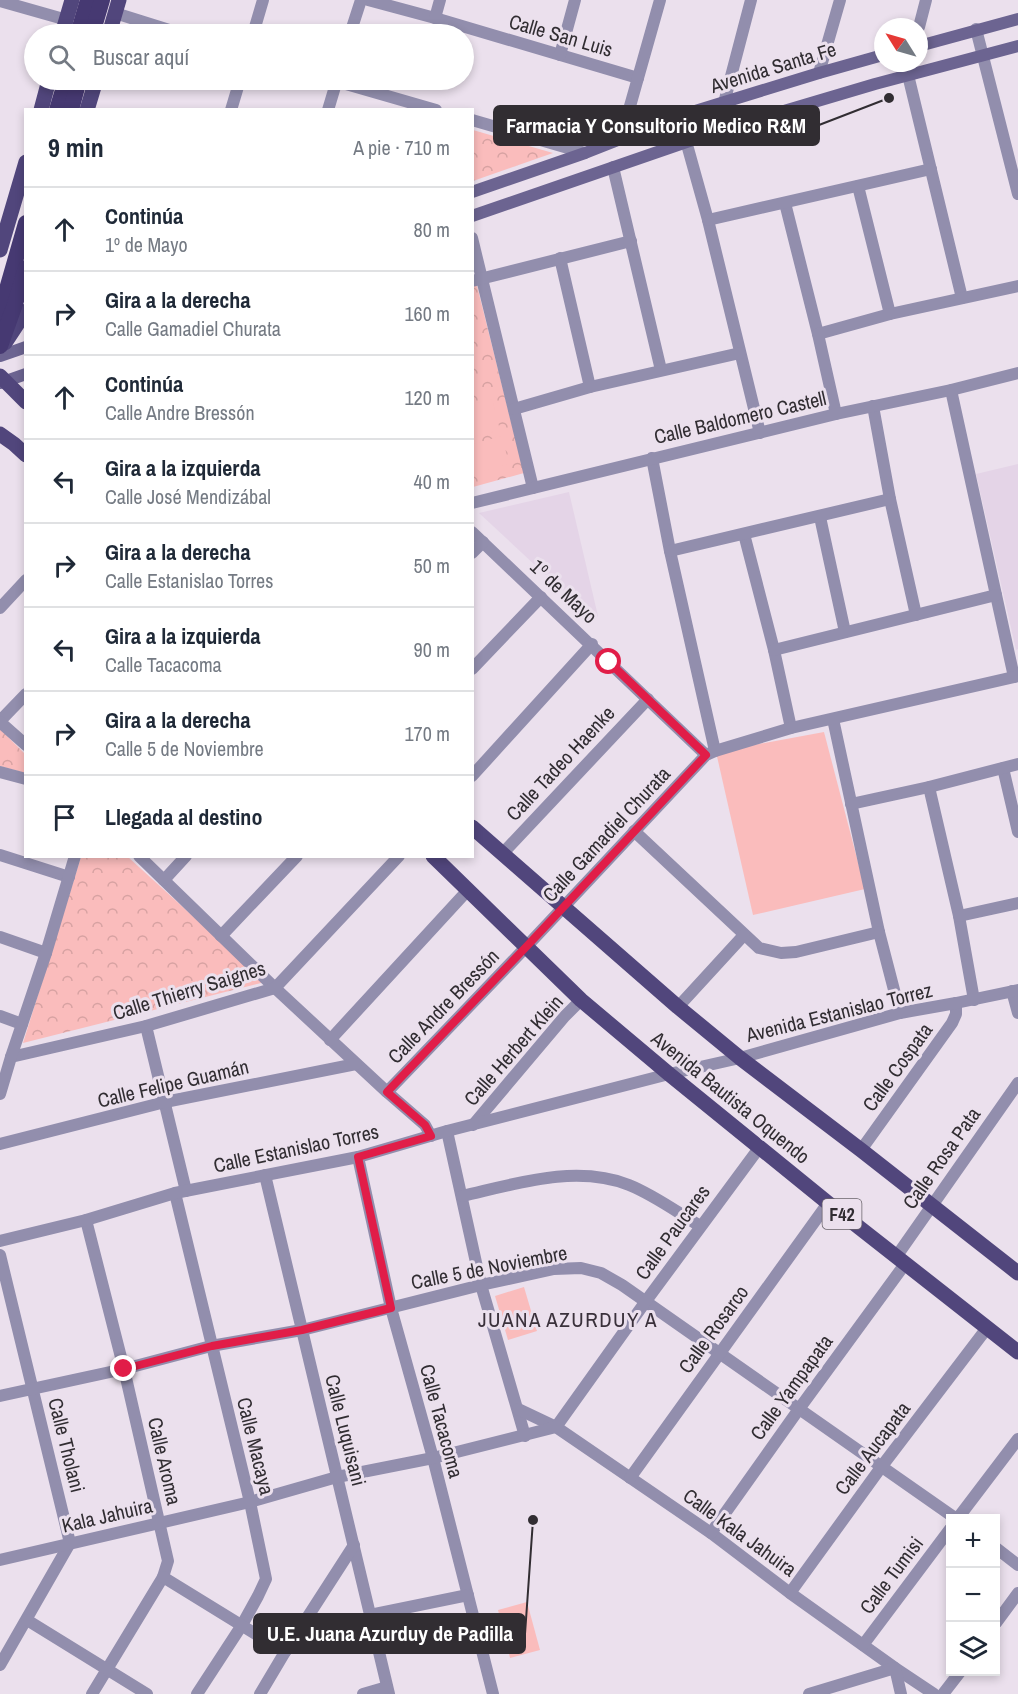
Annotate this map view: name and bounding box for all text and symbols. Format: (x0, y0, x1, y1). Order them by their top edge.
street label: Calle San Luis (506, 7, 616, 63)
north arrow (874, 18, 928, 72)
search box (24, 24, 474, 90)
street label: Avenida Santa Fe (706, 35, 839, 99)
icon: search (45, 41, 78, 74)
text: Buscar aquí (93, 42, 189, 72)
callout: Farmacia Y Consultorio Medico R&M (494, 106, 819, 145)
text: Farmacia Y Consultorio Medico R&M (506, 111, 806, 140)
text: 9 min (48, 130, 104, 165)
text: A pie · 710 m (353, 134, 450, 161)
text: Continúa (105, 201, 183, 231)
icon: ahead (48, 213, 81, 246)
text: 80 m (414, 216, 450, 243)
text: 1º de Mayo (105, 231, 188, 258)
text: Gira a la derecha (105, 285, 250, 315)
icon: right (48, 297, 81, 330)
text: 160 m (404, 300, 450, 327)
text: Calle Gamadiel Churata (105, 315, 281, 342)
text: Continúa (105, 369, 183, 399)
icon: ahead (48, 381, 81, 414)
text: 120 m (404, 384, 450, 411)
street label: Calle Baldomero Castell (651, 384, 829, 450)
text: Calle Andre Bressón (105, 399, 255, 426)
text: Gira a la izquierda (105, 453, 260, 483)
icon: left (48, 465, 81, 498)
text: 40 m (414, 468, 450, 495)
text: Calle José Mendizábal (105, 483, 271, 510)
text: Gira a la derecha (105, 537, 250, 567)
icon: right (48, 549, 81, 582)
text: 50 m (414, 552, 450, 579)
street label: 1º de Mayo (525, 553, 603, 629)
text: Calle Estanislao Torres (105, 567, 273, 594)
text: Gira a la izquierda (105, 621, 260, 651)
icon: left (48, 633, 81, 666)
text: 90 m (414, 636, 450, 663)
route start (595, 648, 621, 674)
text: Calle Tacacoma (105, 651, 222, 678)
street label: Calle Tadeo Haenke (500, 700, 620, 826)
text: Gira a la derecha (105, 705, 250, 735)
icon: right (48, 717, 81, 750)
text: 170 m (404, 720, 450, 747)
text: Calle 5 de Noviembre (105, 735, 264, 762)
street label: Calle Gamadiel Churata (536, 760, 676, 908)
icon: arrive (48, 801, 81, 834)
text: Llegada al destino (105, 802, 262, 832)
street label: Calle Andre Bressón (381, 943, 505, 1069)
street label: Calle Thierry Saignes (109, 954, 269, 1026)
street label: Avenida Estanislao Torrez (742, 976, 935, 1048)
street label: Calle Herbert Klein (457, 989, 569, 1111)
street label: Calle Cospata (856, 1017, 938, 1117)
street label: Avenida Bautista Oquendo (645, 1024, 816, 1169)
street label: Calle Felipe Guamán (95, 1053, 251, 1113)
street label: Calle Rosa Pata (896, 1102, 986, 1214)
street label: Calle Estanislao Torres (211, 1117, 381, 1179)
street label: Calle Paucares (628, 1179, 716, 1285)
road number: F42 (822, 1199, 862, 1229)
street label: Calle 5 de Noviembre (409, 1239, 569, 1295)
street label: Calle Rosarco (672, 1279, 754, 1379)
district label: JUANA AZURDUY A (478, 1305, 658, 1334)
street label: Calle Yampapata (744, 1329, 838, 1445)
route end (110, 1355, 136, 1381)
street label: Calle Tacacoma (414, 1361, 470, 1481)
street label: Calle Luquisani (319, 1371, 373, 1489)
street label: Calle Tholani (42, 1395, 92, 1495)
street label: Calle Macaya (231, 1395, 281, 1497)
street label: Calle Aucapata (828, 1396, 916, 1500)
street label: Calle Aroma (142, 1414, 188, 1508)
street label: Calle Kala Jahuira (678, 1482, 802, 1582)
street label: Kala Jahuira (59, 1491, 155, 1539)
map controls (946, 1514, 1000, 1676)
button: + (946, 1514, 1000, 1568)
street label: Calle Tumisi (853, 1531, 929, 1619)
button: − (946, 1568, 1000, 1622)
callout: U.E. Juana Azurduy de Padilla (254, 1614, 525, 1653)
text: U.E. Juana Azurduy de Padilla (267, 1619, 514, 1648)
button: layers (946, 1622, 1000, 1676)

